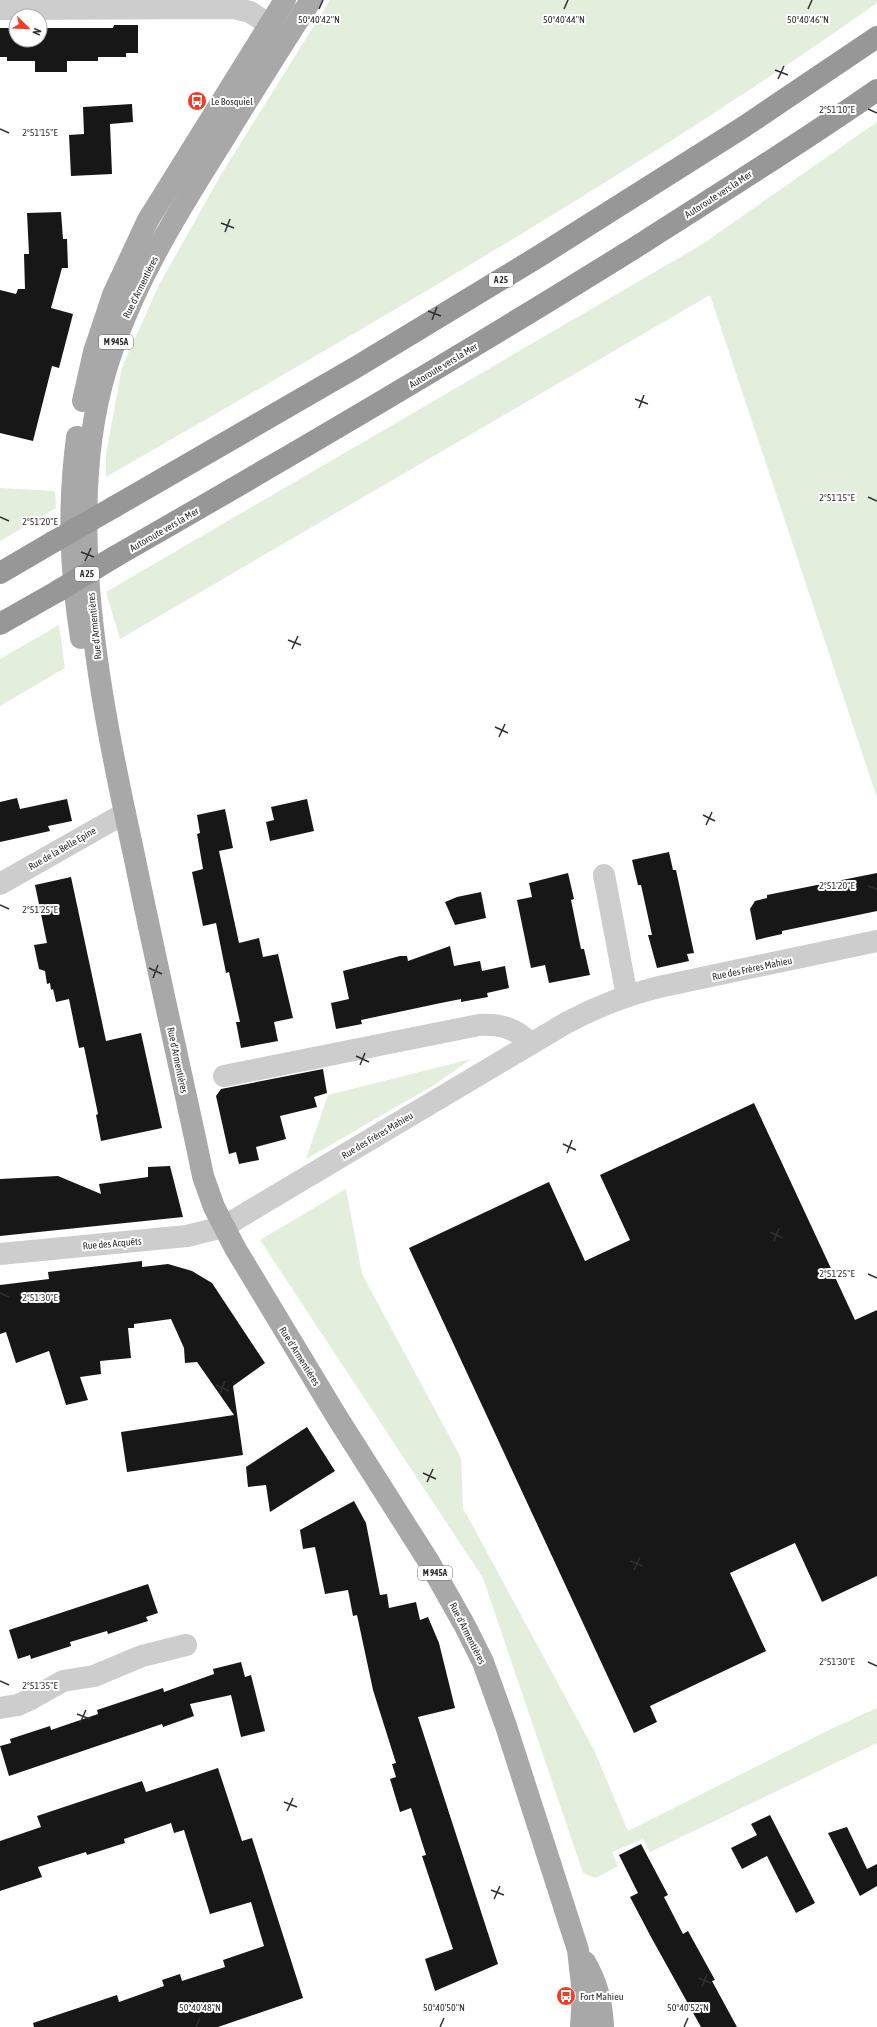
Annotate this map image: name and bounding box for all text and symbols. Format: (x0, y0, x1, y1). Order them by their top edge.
north arrow (8, 8, 48, 48)
text: 50°40'42"N (298, 14, 340, 25)
text: 50°40'44"N (543, 14, 585, 25)
text: 50°40'46"N (787, 14, 829, 25)
text: N (30, 27, 44, 37)
bus stop icon: Le Bosquiel (186, 90, 208, 112)
place label: Le Bosquiel (211, 96, 253, 107)
text: 2°51'10"E (819, 104, 855, 115)
text: 2°51'15"E (22, 127, 58, 138)
street label: Autoroute vers la Mer (683, 168, 755, 220)
street label: Rue d'Armentières (121, 254, 160, 320)
road number: A 25 (489, 273, 513, 287)
road number: M 945A (99, 335, 133, 349)
street label: Autoroute vers la Mer (407, 340, 480, 390)
text: 2°51'15"E (819, 492, 855, 503)
street label: Autoroute vers la Mer (128, 505, 202, 554)
text: 2°51'20"E (22, 516, 58, 527)
road number: A 25 (75, 567, 99, 581)
street label: Rue d'Armentières (85, 591, 103, 660)
street label: Rue de la Belle Epine (27, 824, 98, 872)
text: 2°51'20"E (819, 880, 855, 891)
text: 2°51'25"E (22, 904, 58, 915)
street label: Rue des Frères Mahieu (711, 955, 793, 982)
street label: Rue d'Armentières (165, 1026, 190, 1095)
street label: Rue des Frères Mahieu (339, 1110, 415, 1161)
street label: Rue des Acquêts (82, 1235, 142, 1252)
text: 2°51'25"E (819, 1268, 855, 1279)
text: 2°51'30"E (22, 1292, 58, 1303)
street label: Rue d'Armentières (277, 1325, 322, 1388)
road number: M 945A (418, 1566, 452, 1580)
street label: Rue d'Armentières (447, 1601, 488, 1666)
text: 2°51'30"E (819, 1656, 855, 1667)
text: 2°51'35"E (22, 1680, 58, 1691)
bus stop icon: Fort Mahieu (555, 1985, 577, 2007)
place label: Fort Mahieu (580, 1991, 624, 2002)
text: 50°40'48"N (179, 2002, 221, 2013)
text: 50°40'50"N (423, 2002, 465, 2013)
text: 50°40'52"N (667, 2002, 709, 2013)

